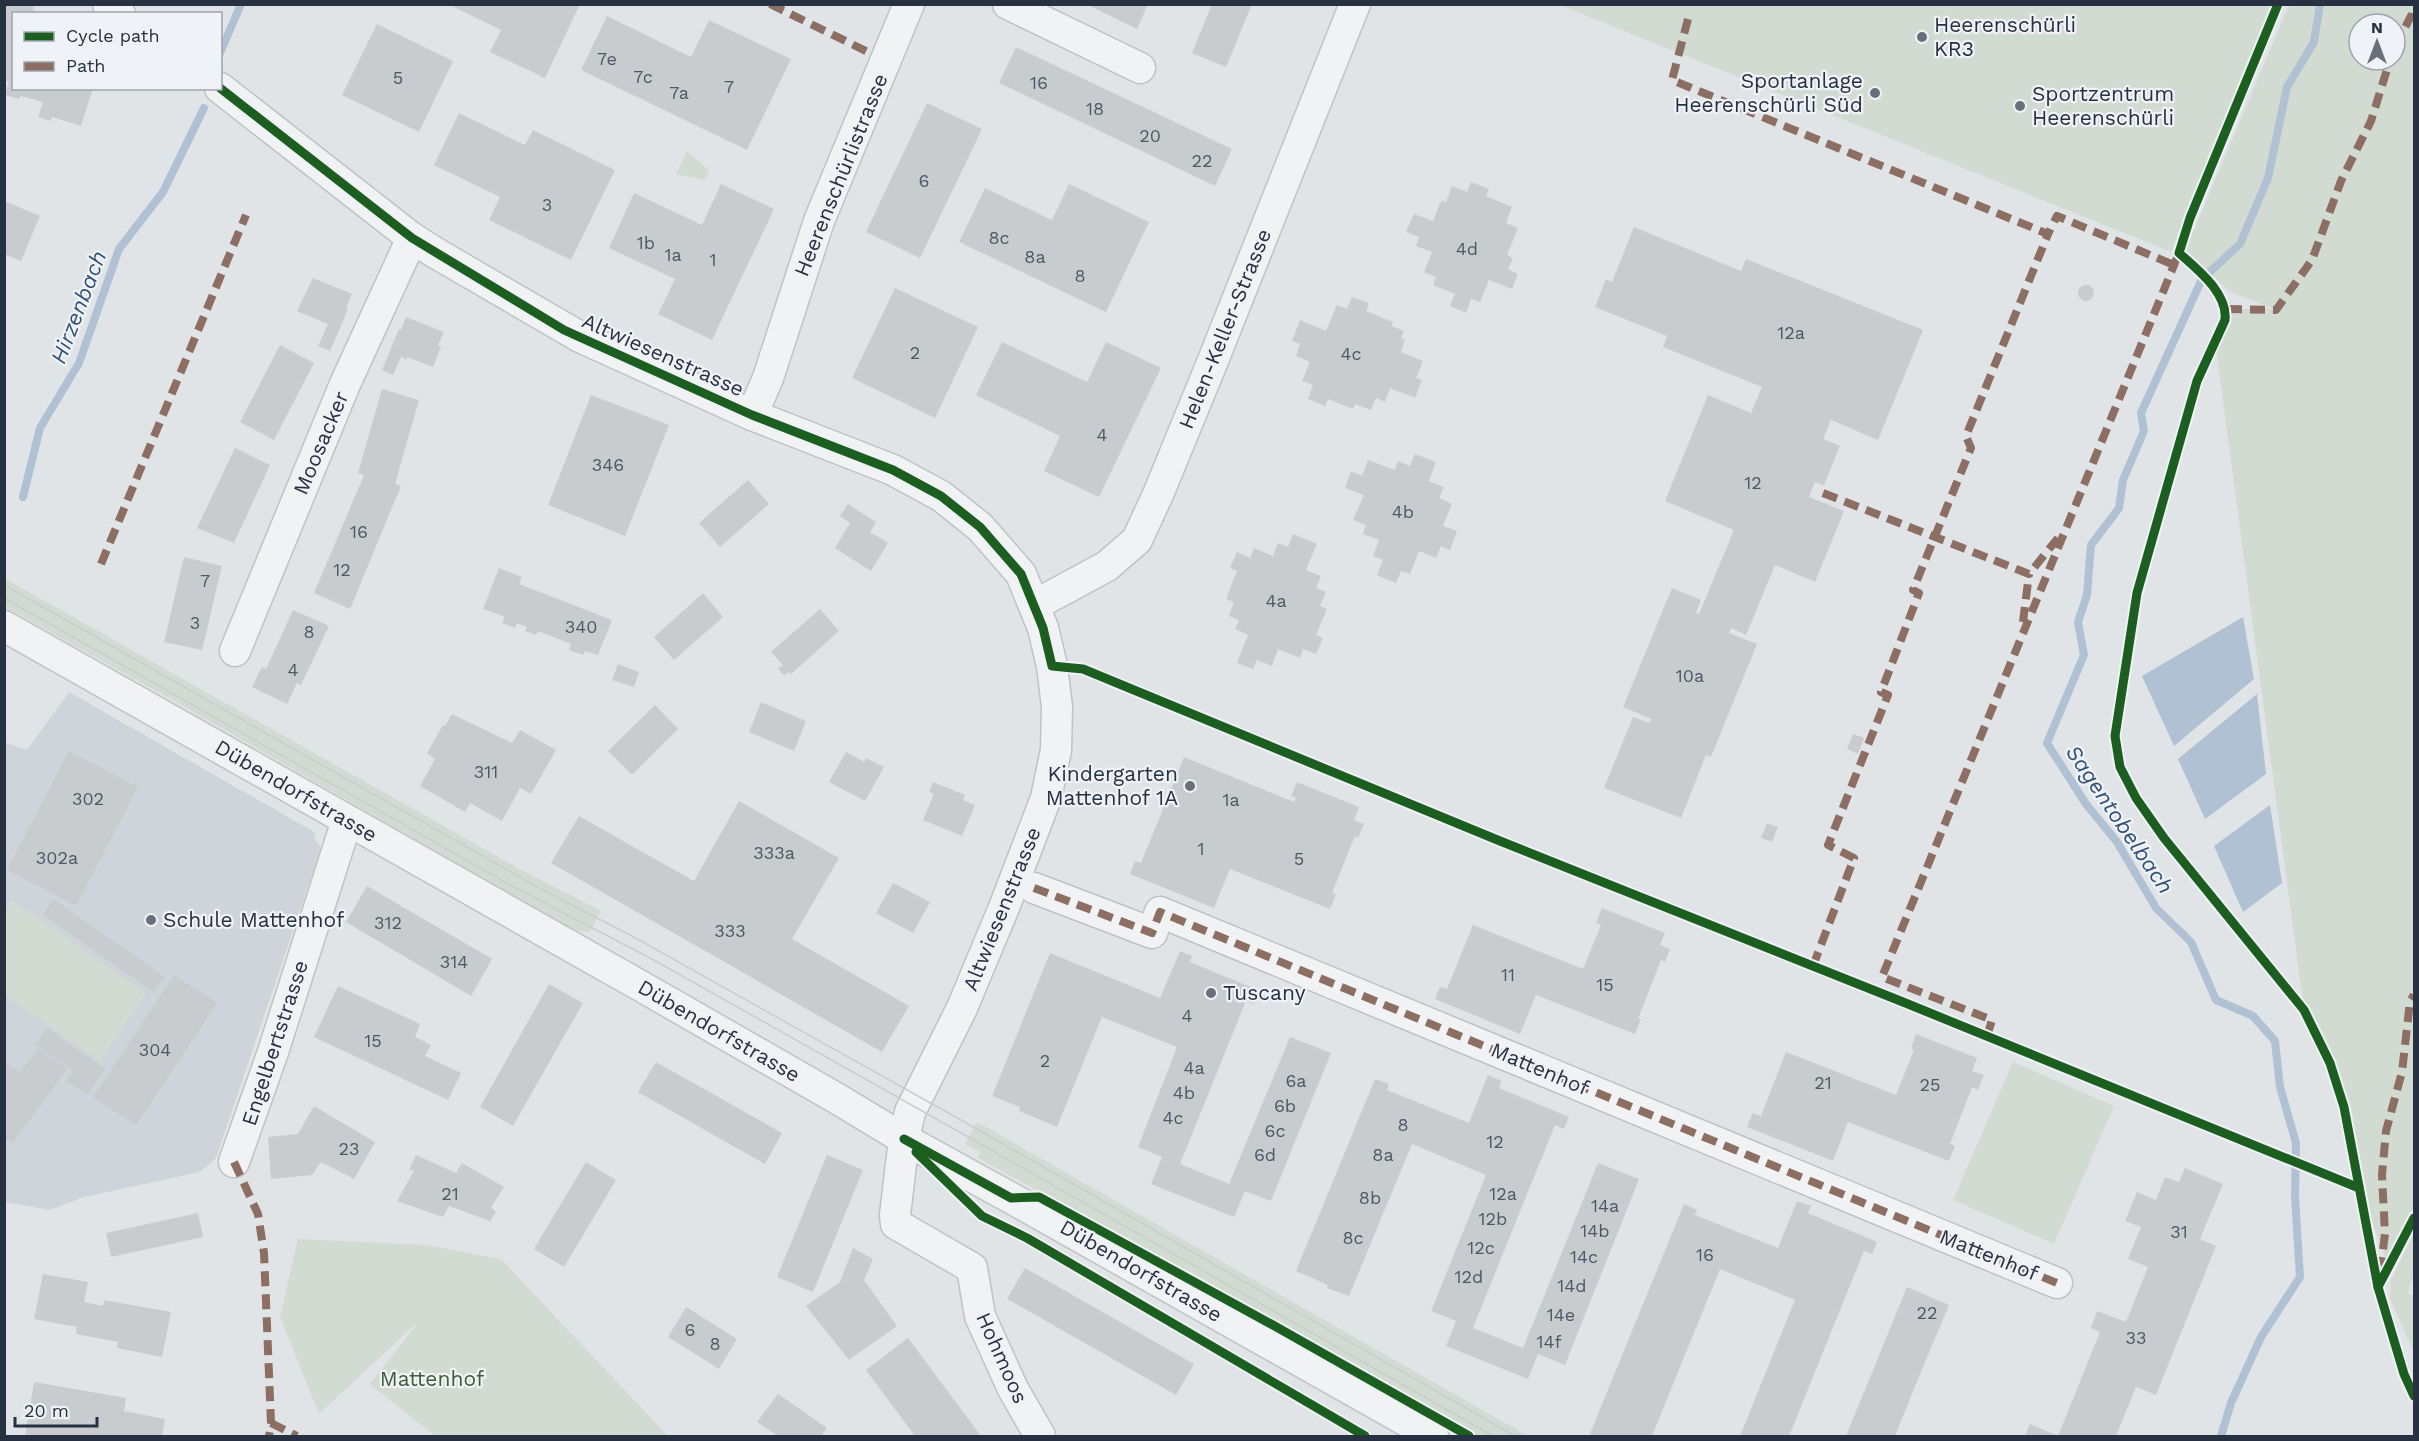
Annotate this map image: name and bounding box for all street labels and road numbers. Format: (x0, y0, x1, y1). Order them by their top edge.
street label: Heerenschürlistrasse (788, 70, 893, 280)
street label: Helen-Keller-Strasse (1173, 225, 1276, 432)
street label: Altwiesenstrasse (578, 308, 748, 401)
street label: Moosacker (288, 387, 354, 498)
street label: Dübendorfstrasse (211, 734, 382, 847)
street label: Altwiesenstrasse (957, 823, 1046, 994)
street label: Engelbertstrasse (236, 957, 313, 1129)
street label: Dübendorfstrasse (634, 974, 805, 1087)
street label: Mattenhof (1487, 1037, 1593, 1100)
street label: Dübendorfstrasse (1056, 1214, 1227, 1327)
street label: Mattenhof (1936, 1223, 2042, 1286)
street label: Hohmoos (971, 1308, 1034, 1407)

